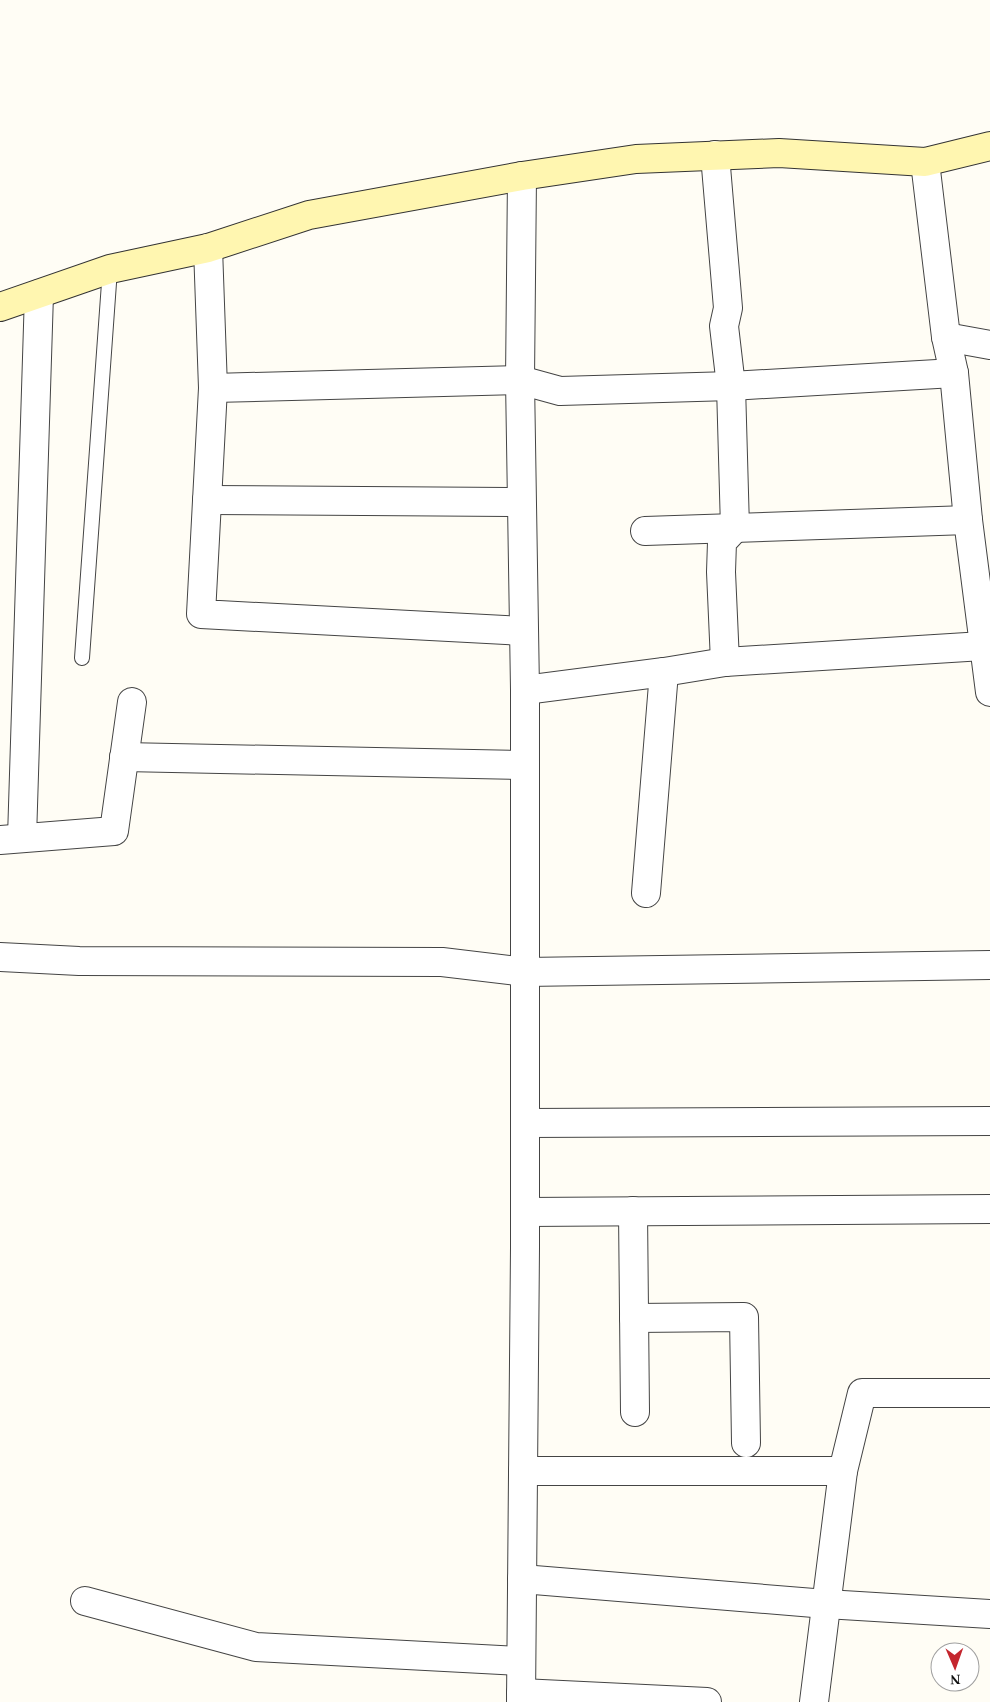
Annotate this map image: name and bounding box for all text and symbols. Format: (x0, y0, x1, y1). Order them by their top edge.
north arrow (930, 1642, 980, 1692)
text: N (950, 1672, 961, 1687)

